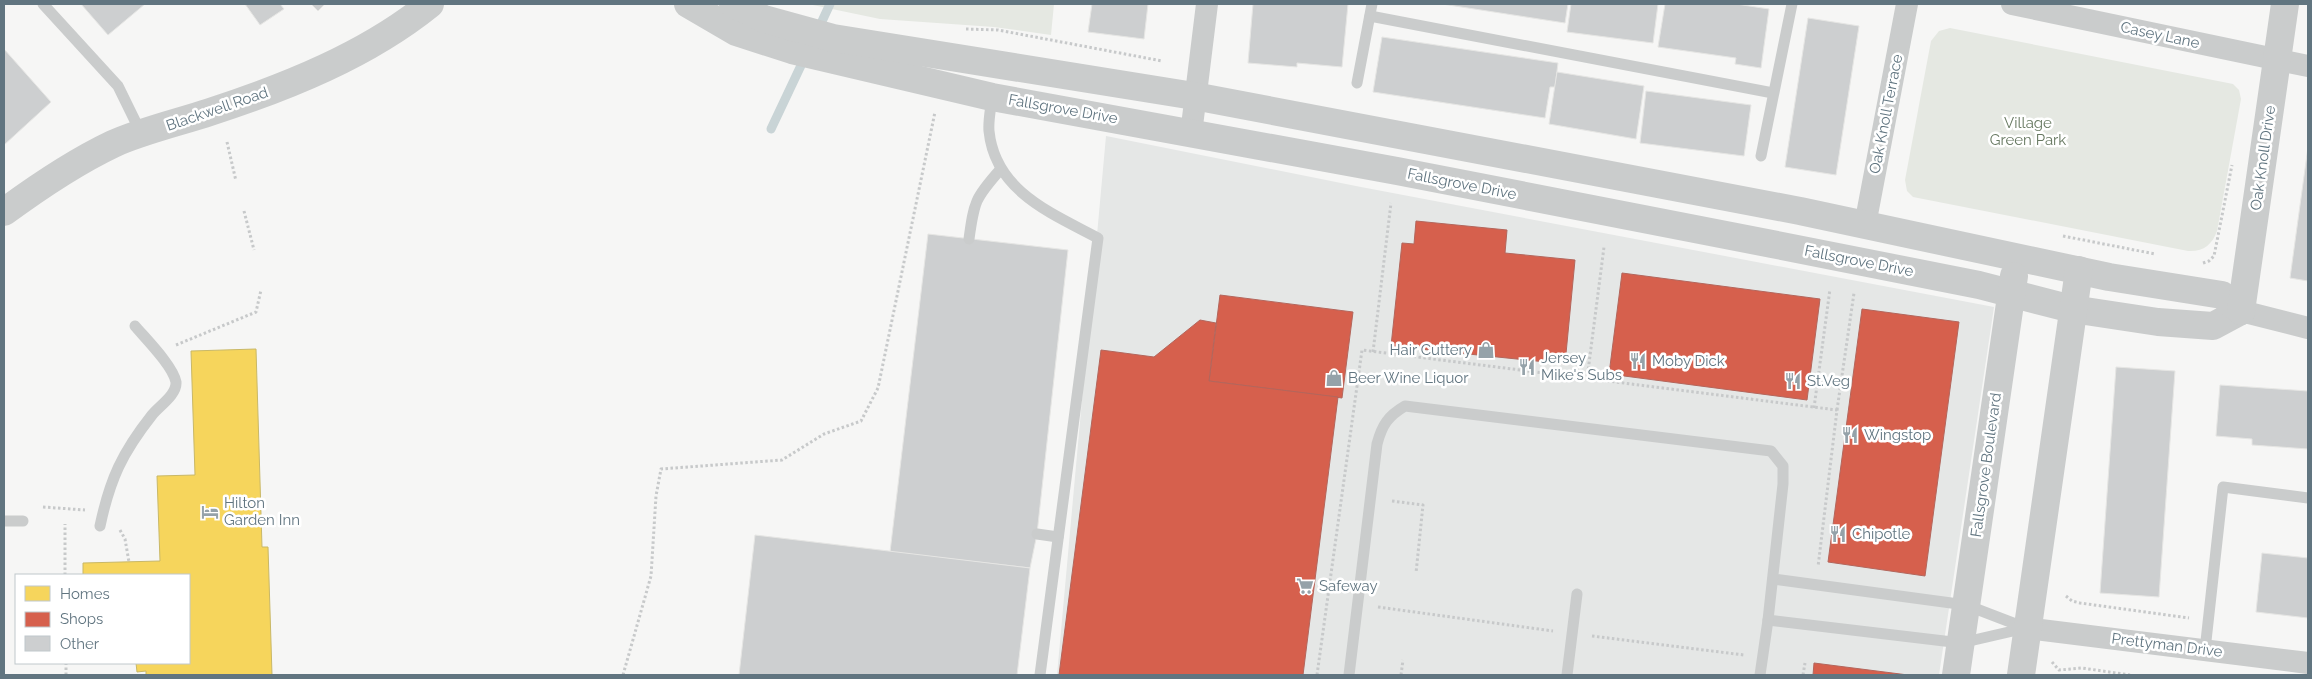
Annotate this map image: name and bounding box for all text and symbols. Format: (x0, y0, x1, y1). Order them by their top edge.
street label: Casey Lane (2119, 18, 2201, 52)
street label: Oak Knoll Terrace (1866, 52, 1906, 175)
street label: Blackwell Road (164, 83, 270, 135)
street label: Fallsgrove Drive (1007, 91, 1119, 127)
street label: Oak Knoll Drive (2247, 104, 2279, 212)
park label: Village Green Park (1990, 114, 2066, 149)
street label: Fallsgrove Drive (1406, 165, 1518, 203)
street label: Fallsgrove Drive (1803, 242, 1915, 280)
shop icon: Hair Cuttery (1476, 340, 1496, 360)
place label: Hair Cuttery (1390, 341, 1472, 359)
place label: Jersey Mike's Subs (1541, 349, 1622, 384)
restaurant icon: Moby Dick (1628, 351, 1648, 371)
place label: Moby Dick (1652, 352, 1725, 370)
restaurant icon: Jersey Mike's Subs (1517, 357, 1537, 377)
shop icon: Beer Wine Liquor (1324, 368, 1344, 388)
place label: Beer Wine Liquor (1348, 369, 1469, 387)
restaurant icon: St.Veg (1783, 371, 1803, 391)
place label: St.Veg (1807, 372, 1850, 390)
street label: Fallsgrove Boulevard (1967, 392, 2005, 538)
restaurant icon: Wingstop (1840, 425, 1860, 445)
place label: Wingstop (1864, 426, 1931, 444)
place label: Hilton Garden Inn (224, 494, 300, 529)
hotel icon: Hilton Garden Inn (200, 502, 220, 522)
restaurant icon: Chipotle (1828, 524, 1848, 544)
place label: Chipotle (1852, 525, 1910, 543)
legend (15, 574, 190, 664)
supermarket icon: Safeway (1295, 576, 1315, 596)
place label: Safeway (1319, 577, 1378, 595)
text: Homes (60, 585, 110, 603)
text: Shops (60, 610, 103, 628)
street label: Prettyman Drive (2111, 629, 2224, 661)
text: Other (60, 635, 100, 653)

